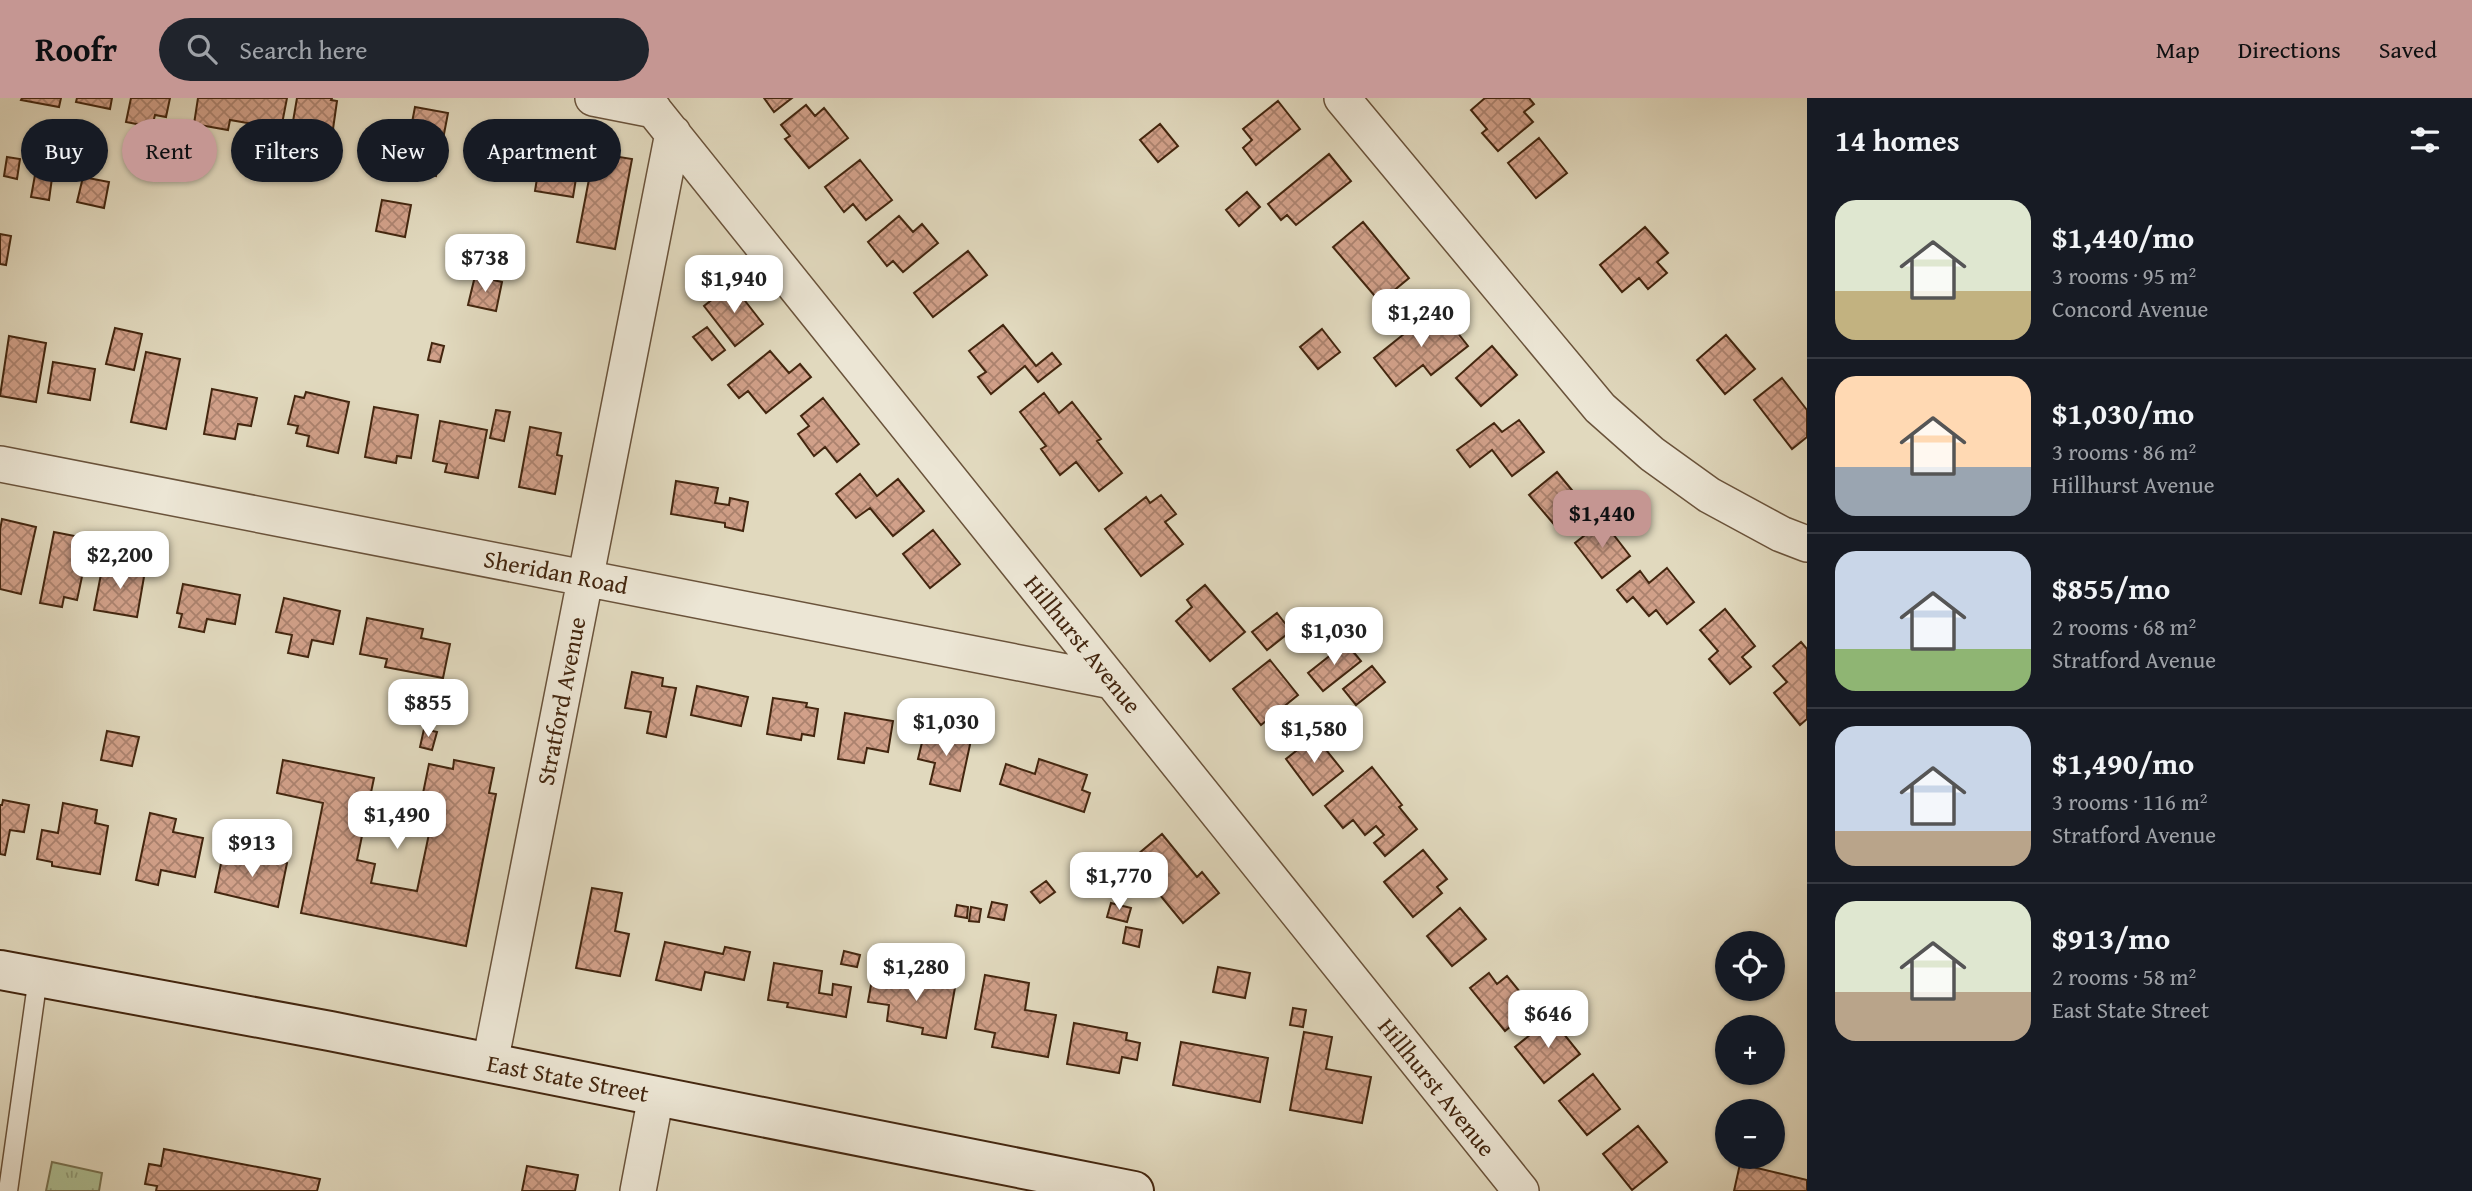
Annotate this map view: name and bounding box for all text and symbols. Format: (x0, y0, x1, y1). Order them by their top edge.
search box (159, 18, 649, 81)
text: Roofr (35, 25, 117, 73)
icon: search (183, 30, 221, 68)
text: Search here (239, 30, 368, 69)
text: Map (2156, 32, 2200, 67)
text: Directions (2238, 32, 2341, 67)
text: Saved (2379, 32, 2437, 67)
text: 14 homes (1835, 118, 1960, 162)
chip: Buy (21, 119, 108, 182)
chip: Rent (122, 119, 217, 182)
chip: Filters (231, 119, 343, 182)
chip: New (357, 119, 449, 182)
chip: Apartment (463, 119, 621, 182)
icon: filters (2406, 121, 2444, 159)
text: $1,440/mo (2052, 215, 2194, 259)
icon: home (1891, 228, 1975, 312)
pin: $738 (444, 234, 526, 294)
text: $738 (461, 240, 509, 273)
pin: $1,940 (677, 256, 791, 315)
text: 3 rooms · 95 m² (2052, 259, 2196, 292)
text: $1,940 (701, 261, 767, 294)
pin: $1,240 (1364, 289, 1478, 349)
text: Concord Avenue (2052, 292, 2208, 325)
text: $1,240 (1388, 295, 1454, 328)
text: $1,030/mo (2052, 391, 2194, 435)
icon: home (1891, 404, 1975, 488)
text: 3 rooms · 86 m² (2052, 435, 2196, 468)
text: Hillhurst Avenue (2052, 468, 2214, 501)
pin: $1,440 (1545, 490, 1659, 550)
text: $1,440 (1569, 496, 1635, 529)
pin: $2,200 (63, 532, 177, 591)
text: $2,200 (87, 537, 153, 570)
street label: Sheridan Road (481, 541, 631, 603)
text: $855/mo (2052, 566, 2170, 610)
street label: Hillhurst Avenue (1016, 567, 1150, 721)
icon: home (1891, 579, 1975, 663)
pin: $1,030 (1277, 608, 1391, 667)
text: 2 rooms · 68 m² (2052, 610, 2196, 643)
text: $1,030 (1301, 613, 1367, 646)
street label: Stratford Avenue (527, 614, 595, 788)
text: Stratford Avenue (2052, 643, 2216, 676)
pin: $855 (387, 680, 469, 739)
text: $855 (404, 685, 452, 718)
pin: $1,030 (889, 698, 1003, 758)
text: $1,030 (913, 704, 979, 737)
pin: $1,580 (1257, 706, 1371, 765)
text: $1,580 (1281, 711, 1347, 744)
text: $1,490/mo (2052, 741, 2194, 785)
icon: home (1891, 754, 1975, 838)
text: 3 rooms · 116 m² (2052, 785, 2207, 818)
pin: $1,490 (340, 792, 454, 851)
text: $1,490 (364, 797, 430, 830)
text: Stratford Avenue (2052, 818, 2216, 851)
pin: $913 (211, 820, 293, 879)
text: $913 (228, 825, 276, 858)
pin: $1,770 (1062, 852, 1176, 912)
text: $1,770 (1086, 858, 1152, 891)
text: $913/mo (2052, 916, 2170, 960)
icon: home (1891, 929, 1975, 1013)
map controls (1715, 931, 1785, 1169)
button: locate (1715, 931, 1785, 1001)
pin: $1,280 (859, 944, 973, 1003)
text: $1,280 (883, 949, 949, 982)
text: 2 rooms · 58 m² (2052, 960, 2196, 993)
pin: $646 (1507, 990, 1589, 1050)
text: East State Street (2052, 993, 2209, 1026)
text: $646 (1524, 996, 1572, 1029)
street label: Hillhurst Avenue (1370, 1010, 1504, 1164)
button: + (1715, 1015, 1785, 1085)
street label: East State Street (484, 1045, 652, 1111)
button: − (1715, 1099, 1785, 1169)

